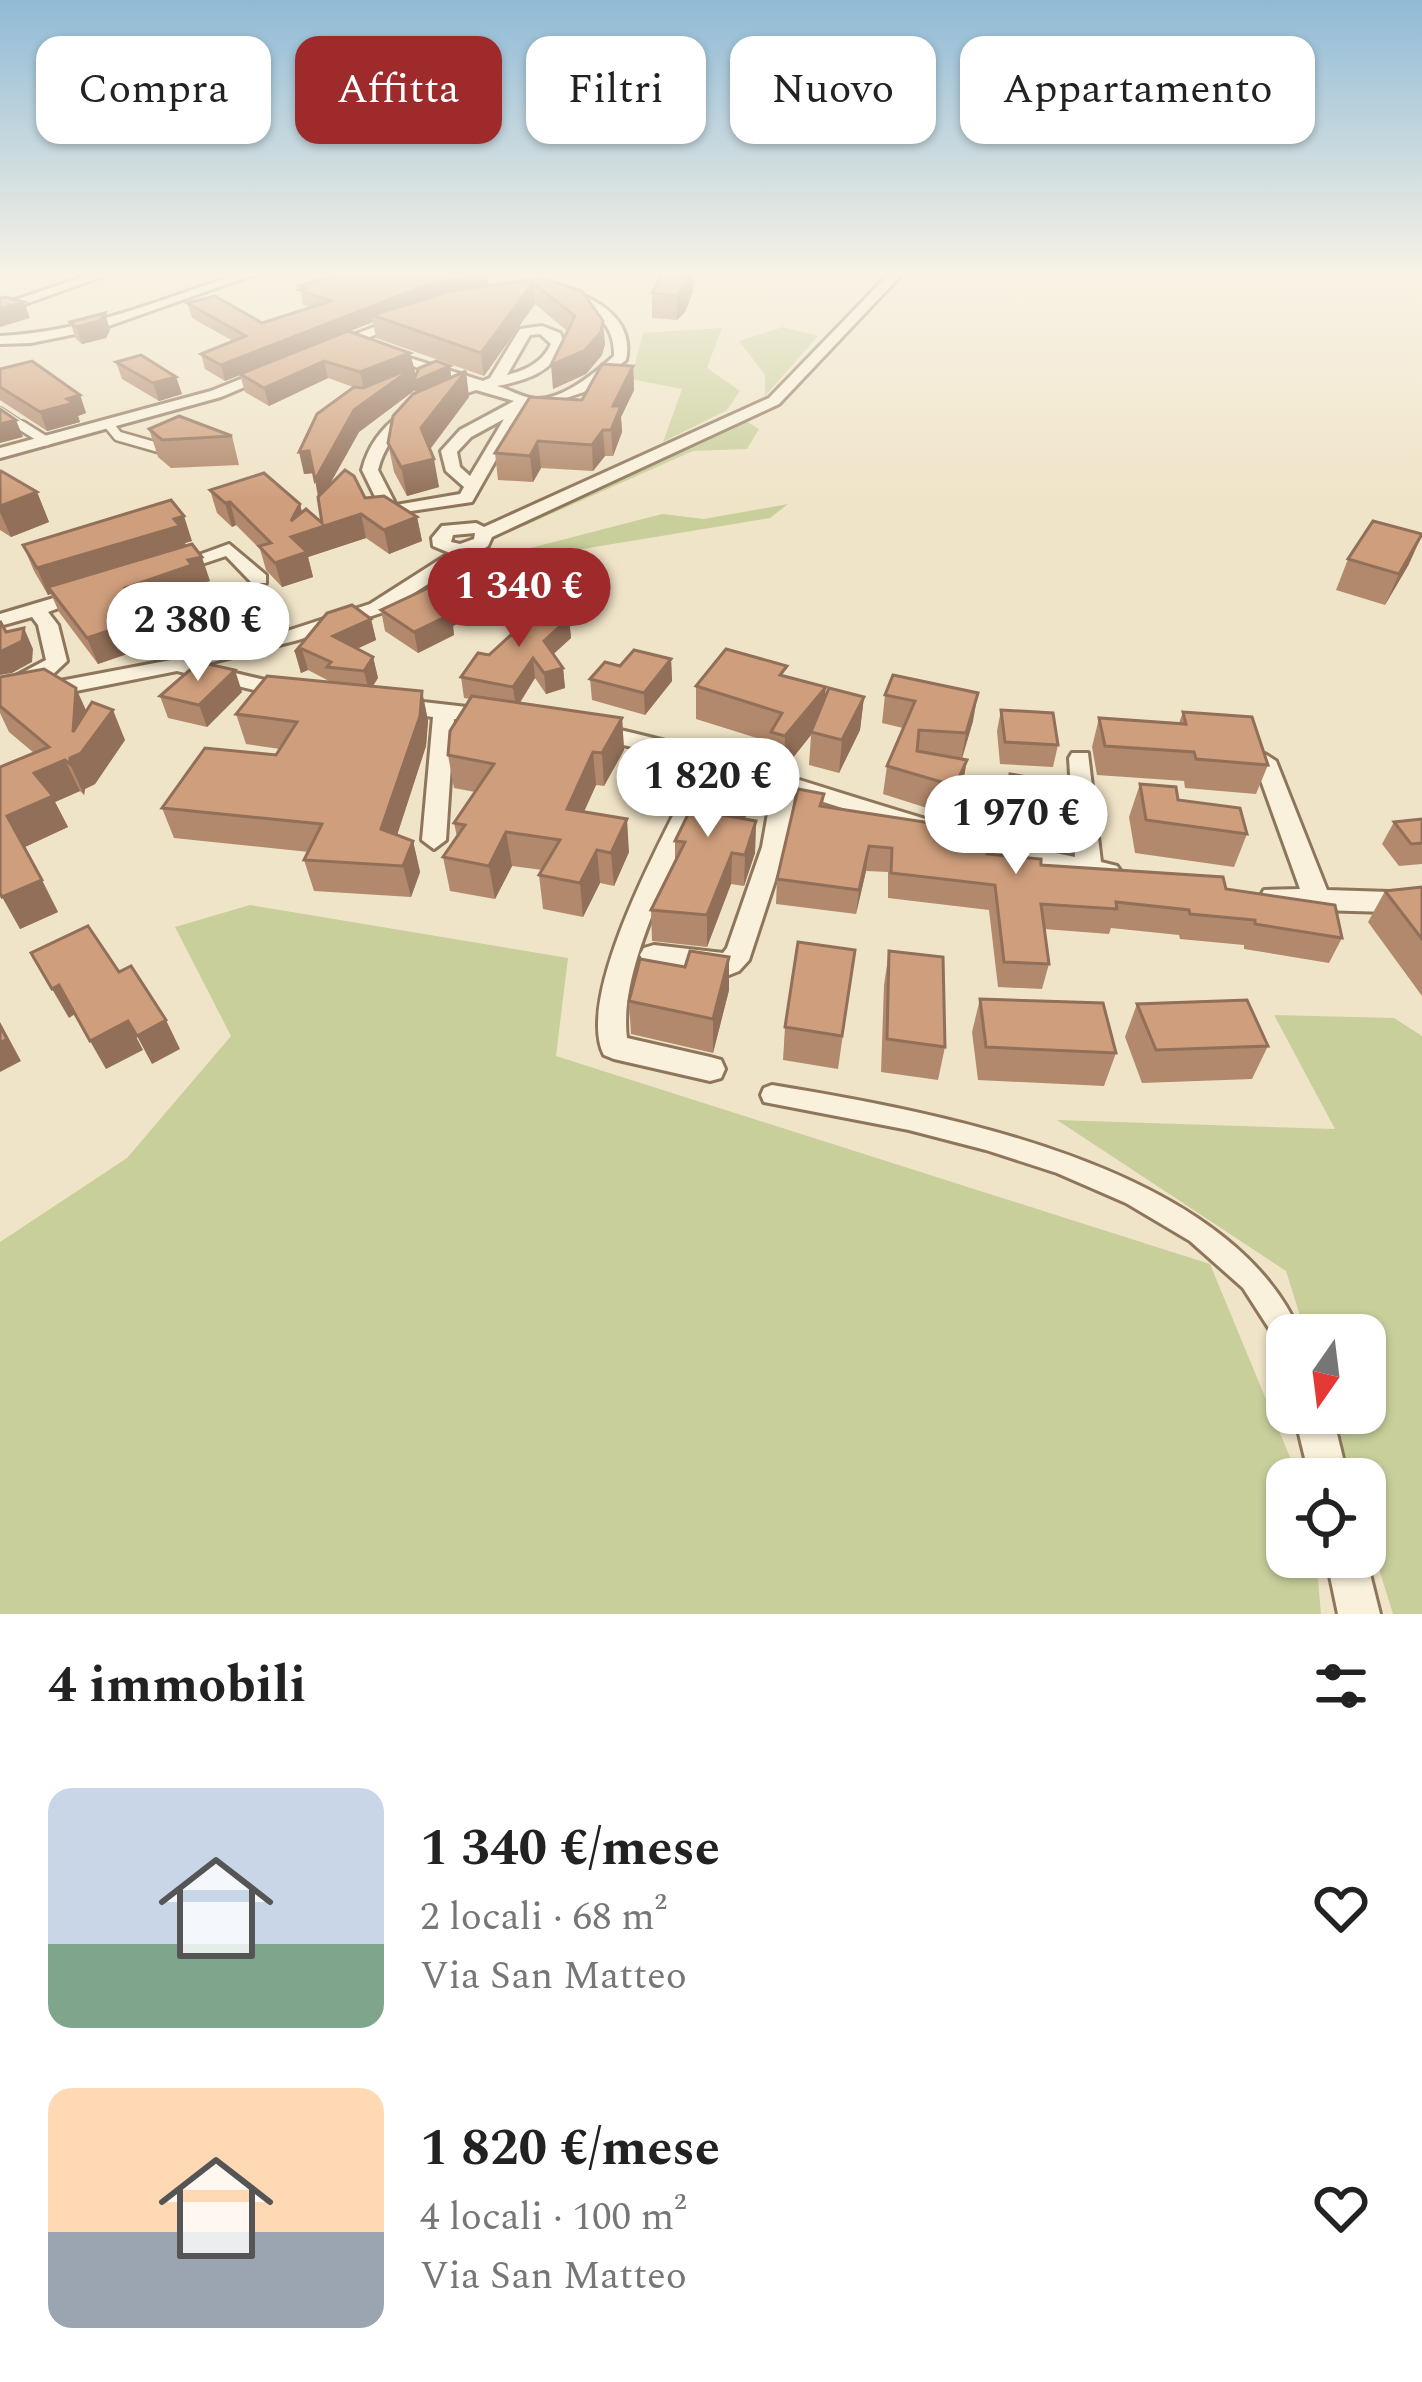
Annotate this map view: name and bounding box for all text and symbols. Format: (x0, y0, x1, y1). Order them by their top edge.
chip: Compra (36, 36, 271, 144)
chip: Affitta (295, 36, 502, 144)
chip: Filtri (526, 36, 706, 144)
chip: Nuovo (730, 36, 936, 144)
chip: Appartamento (960, 36, 1315, 144)
pin: 1 340 € (408, 548, 630, 650)
text: 1 340 € (455, 557, 583, 616)
pin: 2 380 € (87, 582, 309, 684)
text: 2 380 € (134, 591, 262, 650)
pin: 1 820 € (597, 738, 819, 840)
text: 1 820 € (644, 747, 772, 806)
pin: 1 970 € (905, 775, 1127, 877)
text: 1 970 € (952, 784, 1080, 843)
north arrow (1266, 1314, 1386, 1434)
map controls (1266, 1314, 1386, 1578)
button: locate (1266, 1458, 1386, 1578)
text: 4 immobili (48, 1647, 306, 1725)
icon: filters (1308, 1653, 1374, 1719)
text: 1 340 €/mese (420, 1810, 720, 1888)
icon: home (144, 1836, 288, 1980)
icon: heart (1308, 1875, 1374, 1941)
text: 2 locali · 68 m² (420, 1888, 667, 1947)
text: Via San Matteo (420, 1947, 687, 2006)
text: 1 820 €/mese (420, 2110, 720, 2188)
icon: home (144, 2136, 288, 2280)
icon: heart (1308, 2175, 1374, 2241)
text: 4 locali · 100 m² (420, 2188, 687, 2247)
text: Via San Matteo (420, 2247, 687, 2306)

